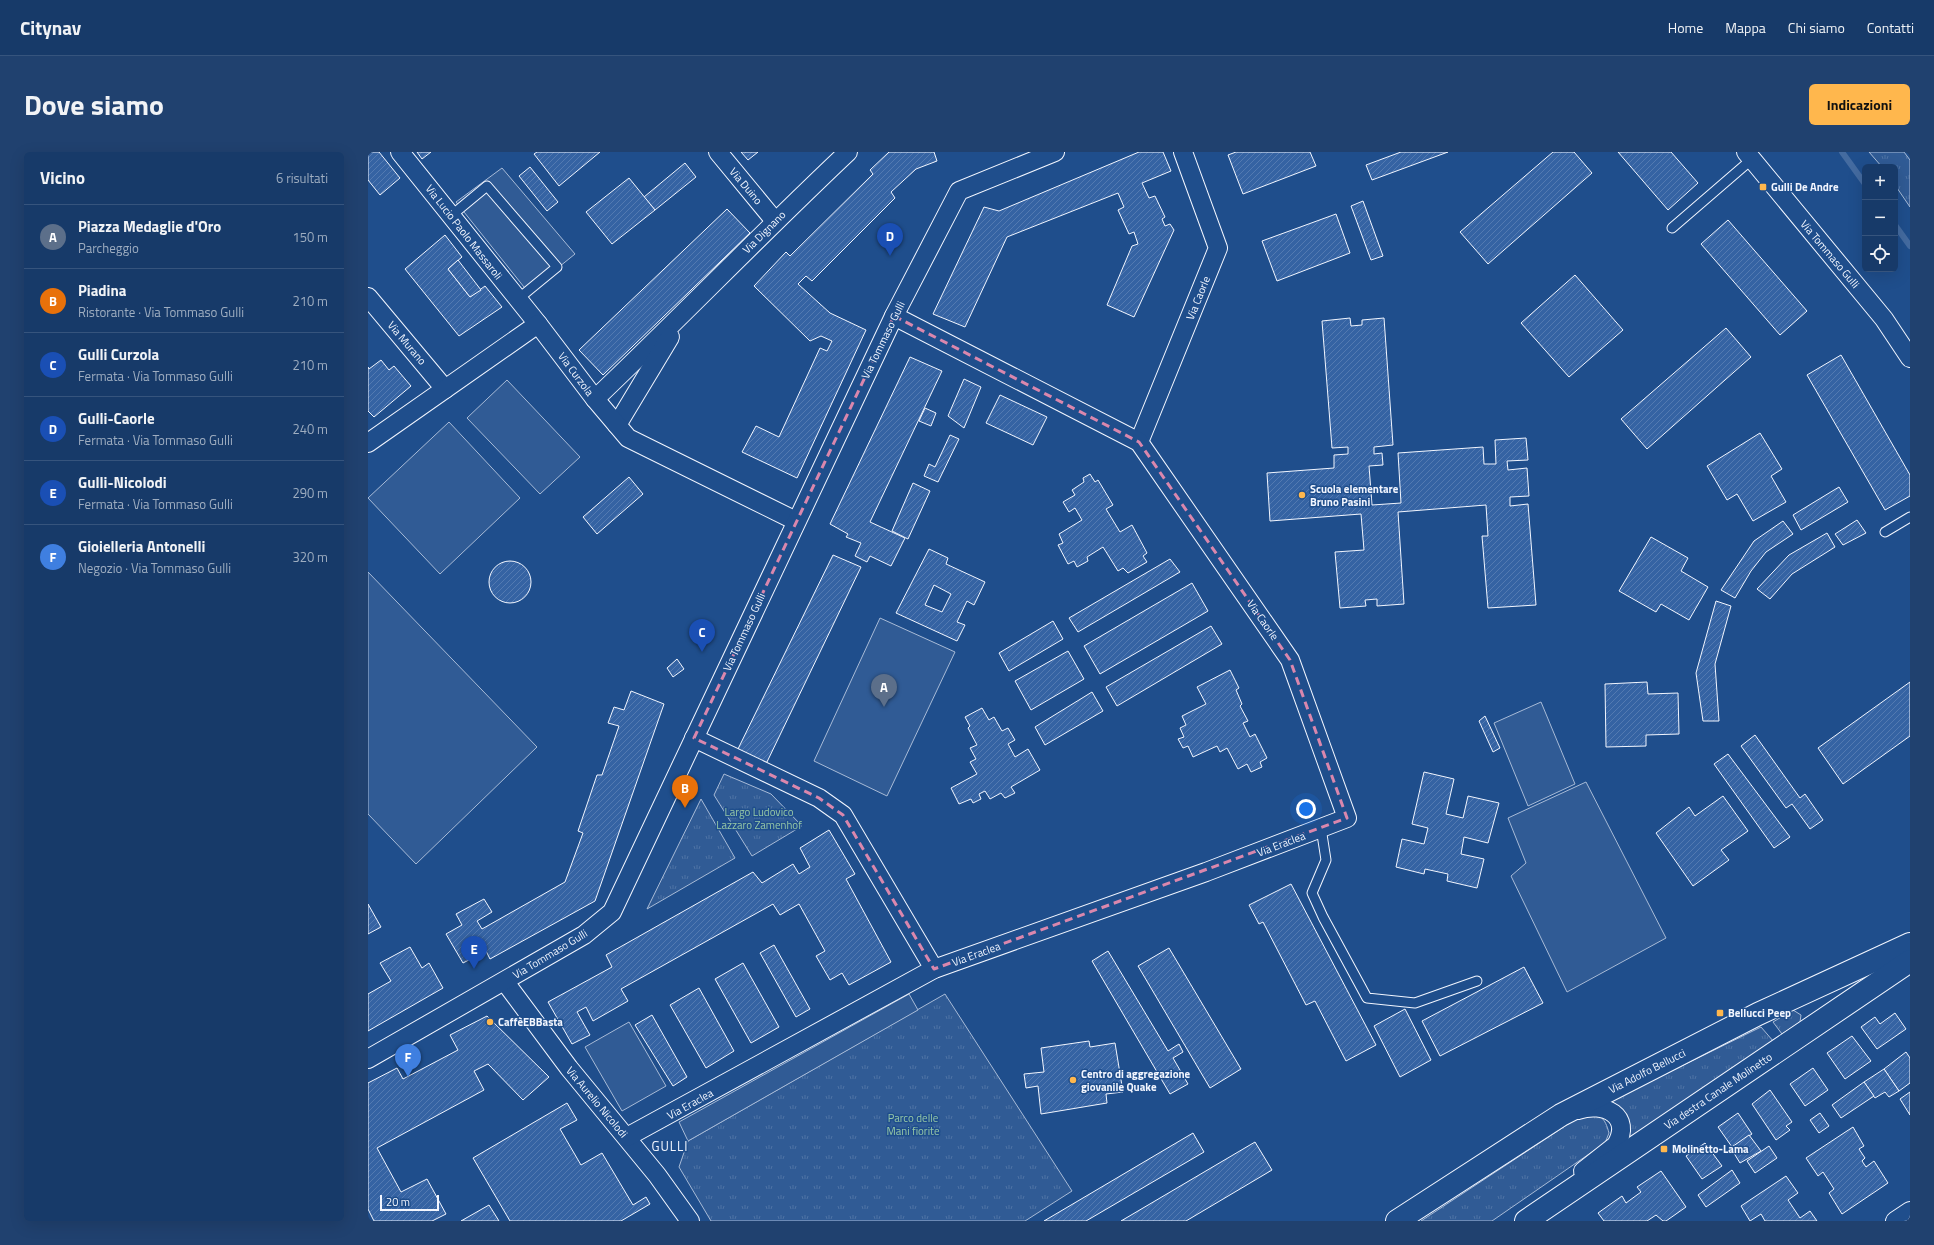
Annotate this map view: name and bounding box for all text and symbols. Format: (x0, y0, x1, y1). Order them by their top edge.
text: Citynav (20, 13, 81, 42)
text: Home (1668, 17, 1703, 38)
text: Mappa (1725, 17, 1766, 38)
text: Chi siamo (1788, 17, 1845, 38)
text: Contatti (1867, 17, 1914, 38)
text: Dove siamo (24, 83, 164, 126)
button: Indicazioni (1809, 84, 1910, 125)
street label: Via Duino (726, 164, 766, 208)
map controls (1862, 164, 1898, 272)
button: + (1862, 164, 1898, 200)
text: Vicino (40, 165, 85, 191)
text: 6 risultati (276, 168, 328, 188)
place label: Gulli De Andre (1771, 179, 1839, 195)
street label: Via Lucio Paolo Massaroli (422, 181, 506, 283)
marker: Gulli De Andre (1758, 182, 1768, 192)
button: − (1862, 200, 1898, 236)
street label: Via Dignano (739, 207, 789, 257)
text: Piazza Medaglie d'Oro (78, 215, 221, 238)
street label: Via Tommaso Gulli (1797, 216, 1863, 292)
pin: D (877, 223, 903, 256)
text: A (49, 227, 57, 247)
text: 150 m (292, 227, 328, 247)
button: locate (1862, 236, 1898, 272)
text: Parcheggio (78, 238, 139, 258)
street label: Via Caorle (1182, 273, 1214, 322)
text: Piadina (78, 279, 126, 302)
text: B (49, 291, 57, 311)
text: 210 m (292, 291, 328, 311)
street label: Via Tommaso Gulli (857, 298, 909, 382)
text: Ristorante · Via Tommaso Gulli (78, 302, 244, 322)
street label: Via Murano (384, 318, 430, 369)
text: Gulli Curzola (78, 343, 159, 366)
street label: Via Curzola (554, 349, 598, 400)
text: C (49, 355, 57, 375)
text: 210 m (292, 355, 328, 375)
text: Fermata · Via Tommaso Gulli (78, 366, 233, 386)
text: Gulli-Caorle (78, 407, 155, 430)
text: D (49, 419, 57, 439)
text: 240 m (292, 419, 328, 439)
text: Fermata · Via Tommaso Gulli (78, 430, 233, 450)
text: Gulli-Nicolodi (78, 471, 167, 494)
place label: Scuola elementare Bruno Pasini (1310, 481, 1399, 510)
text: E (49, 483, 57, 503)
text: 290 m (292, 483, 328, 503)
marker: Scuola elementare Bruno Pasini (1297, 490, 1307, 500)
text: Fermata · Via Tommaso Gulli (78, 494, 233, 514)
text: Gioielleria Antonelli (78, 535, 205, 558)
text: F (50, 547, 56, 567)
text: 320 m (292, 547, 328, 567)
text: Negozio · Via Tommaso Gulli (78, 558, 231, 578)
street label: Via Tommaso Gulli (719, 590, 769, 674)
street label: Via Caorle (1243, 597, 1283, 644)
pin: C (689, 619, 715, 652)
pin: A (871, 674, 897, 707)
pin: B (672, 775, 698, 808)
your location (1296, 799, 1316, 819)
park label: Largo Ludovico Lazzaro Zamenhof (716, 804, 802, 833)
street label: Via Eraclea (1255, 827, 1308, 861)
street label: Via Tommaso Gulli (510, 925, 590, 983)
pin: E (461, 936, 487, 969)
street label: Via Eraclea (950, 938, 1003, 970)
place label: Bellucci Peep (1728, 1005, 1791, 1021)
marker: Bellucci Peep (1715, 1008, 1725, 1018)
place label: CaffèEBBasta (498, 1014, 563, 1030)
marker: CaffèEBBasta (485, 1017, 495, 1027)
pin: F (395, 1044, 421, 1077)
street label: Via Adolfo Bellucci (1606, 1045, 1688, 1097)
street label: Via destra Canale Molinetto (1661, 1049, 1775, 1133)
street label: Via Aurelio Nicolodi (562, 1063, 632, 1141)
place label: Centro di aggregazione giovanile Quake (1081, 1066, 1191, 1095)
marker: Centro di aggregazione giovanile Quake (1068, 1075, 1078, 1085)
street label: Via Eraclea (664, 1085, 716, 1123)
park label: Parco delle Mani fiorite (887, 1110, 940, 1139)
district label: GULLI (651, 1136, 689, 1156)
place label: Molinetto-Lama (1672, 1141, 1749, 1157)
marker: Molinetto-Lama (1659, 1144, 1669, 1154)
scale bar (380, 1193, 439, 1212)
text: 20 m (386, 1194, 410, 1210)

